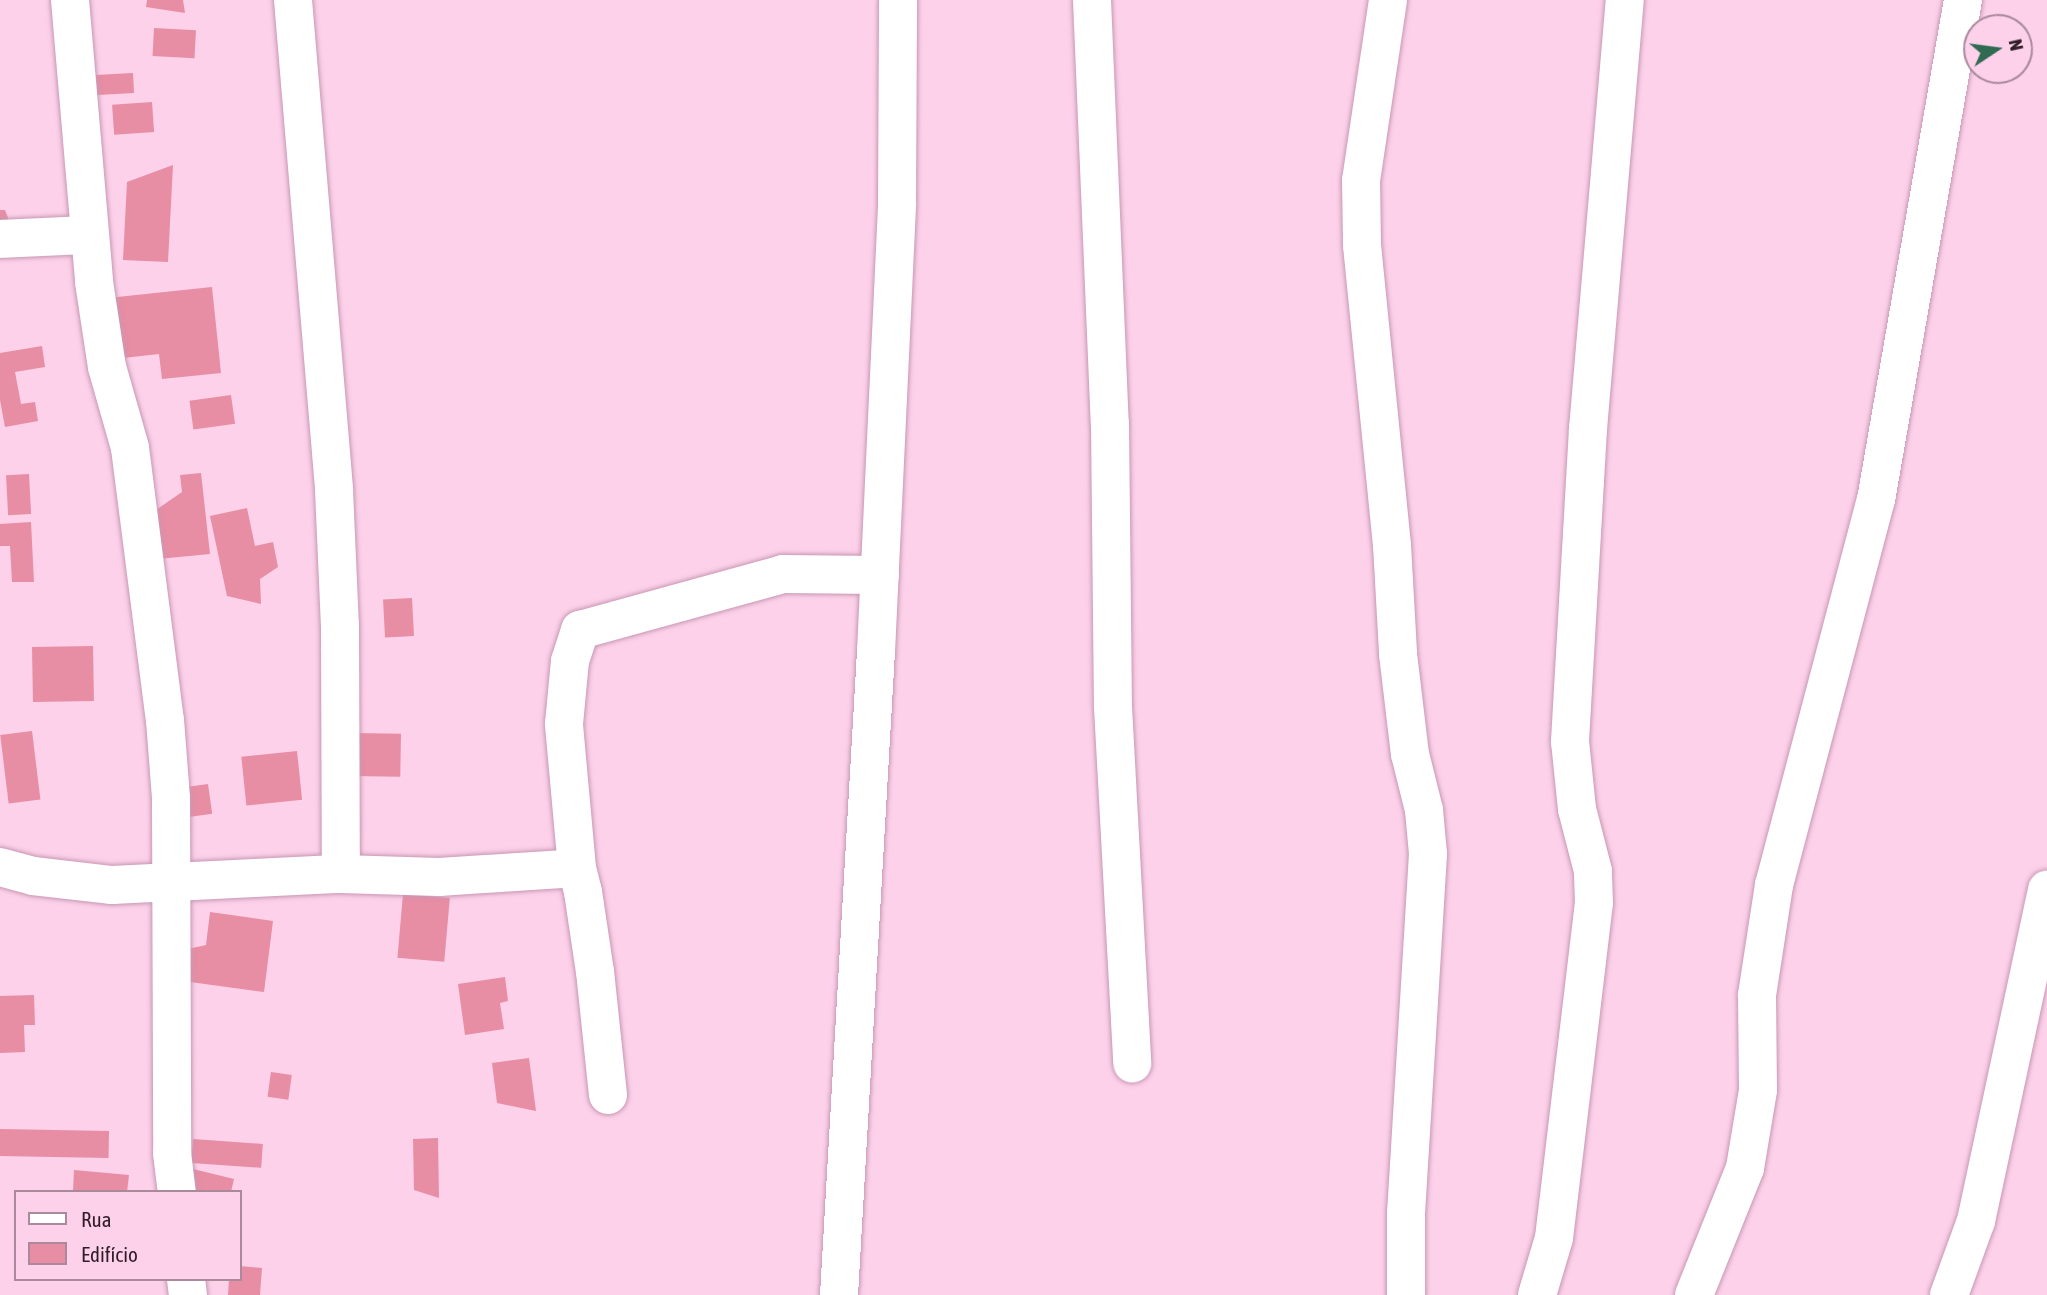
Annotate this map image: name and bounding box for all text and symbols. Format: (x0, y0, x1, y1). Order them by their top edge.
north arrow (1963, 14, 2033, 84)
text: N (2005, 37, 2028, 53)
legend (14, 1190, 242, 1281)
text: Rua (81, 1207, 111, 1231)
text: Edifício (81, 1242, 138, 1266)

